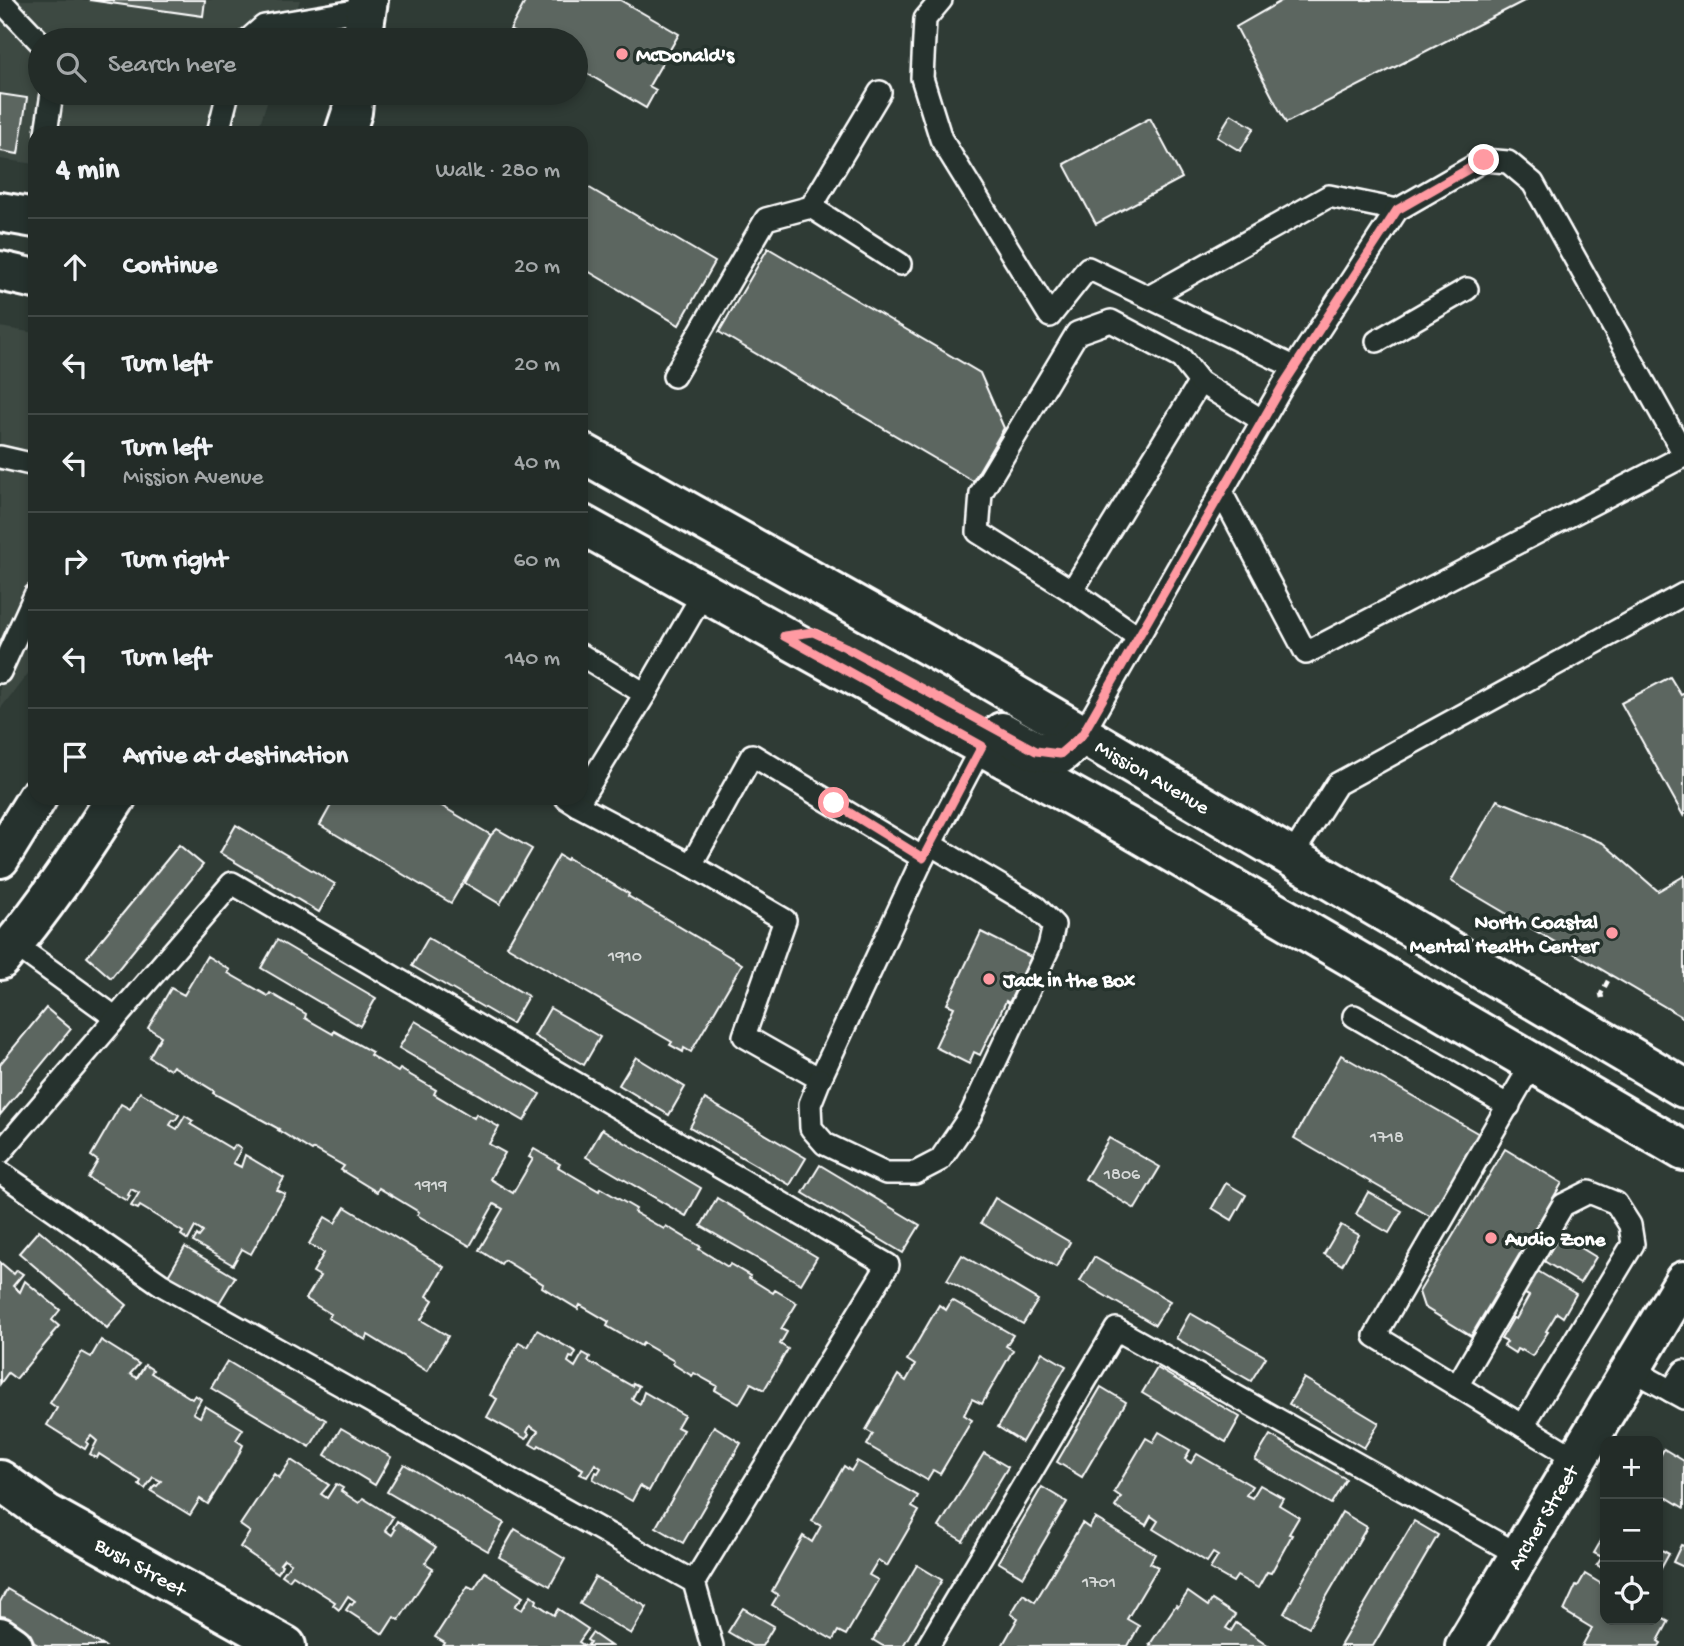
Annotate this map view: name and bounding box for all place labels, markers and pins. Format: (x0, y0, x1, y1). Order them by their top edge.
place label: McDonald's (636, 45, 735, 70)
marker: McDonald's (614, 46, 630, 62)
place label: North Coastal Mental Health Center (1410, 912, 1601, 961)
marker: North Coastal Mental Health Center (1604, 925, 1620, 941)
place label: Jack in the Box (1002, 970, 1136, 995)
marker: Jack in the Box (981, 971, 997, 987)
place label: Audio Zone (1504, 1229, 1606, 1254)
marker: Audio Zone (1483, 1230, 1499, 1246)

